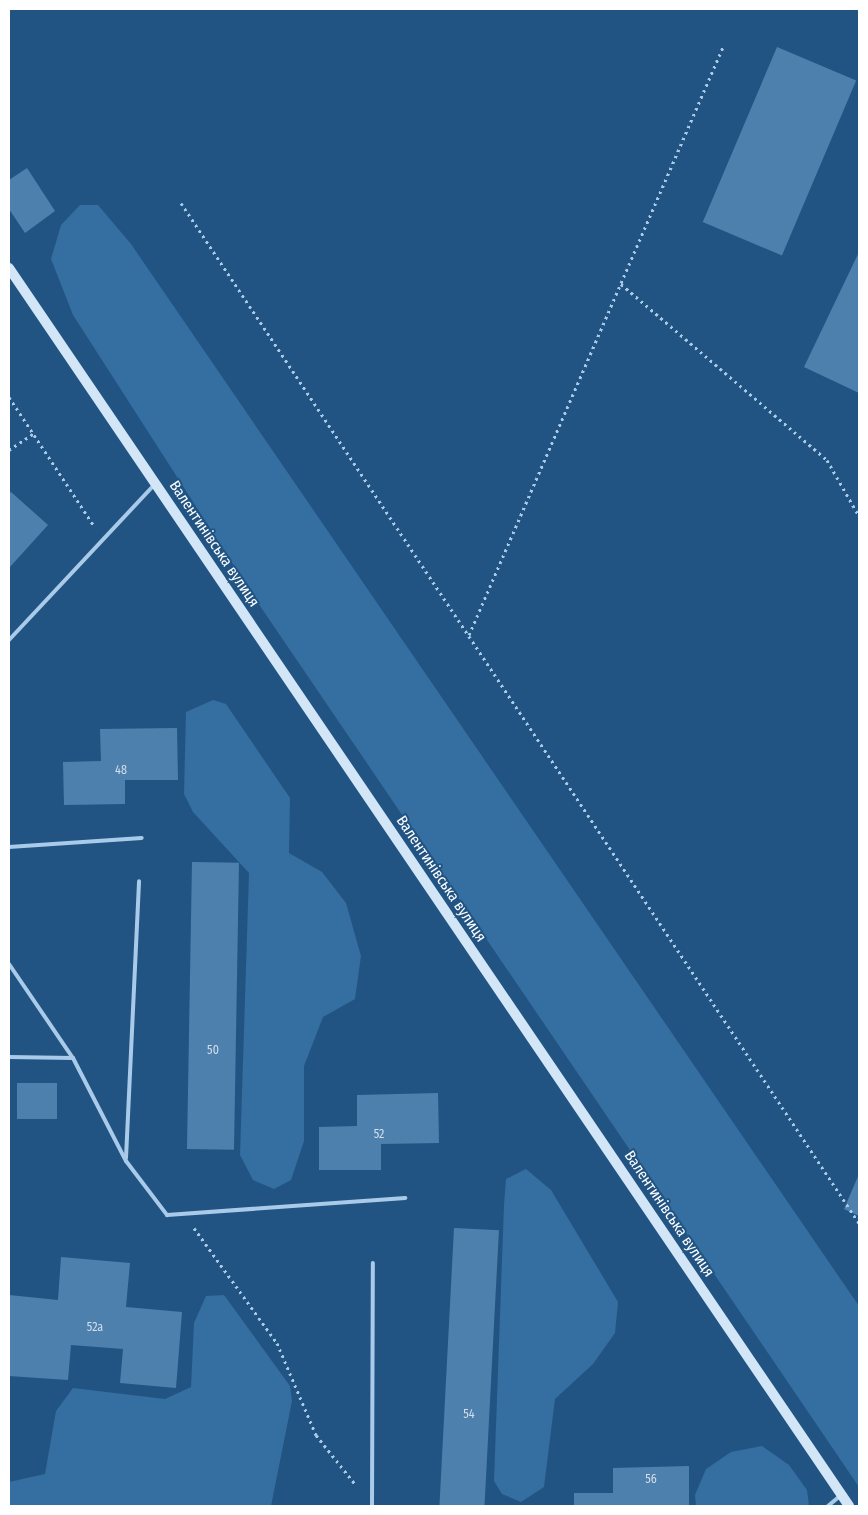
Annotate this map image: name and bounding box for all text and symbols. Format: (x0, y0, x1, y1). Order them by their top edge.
street label: Валентинівська вулиця (165, 478, 263, 610)
house number: 48 (115, 764, 127, 778)
street label: Валентинівська вулиця (392, 813, 490, 945)
house number: 50 (207, 1044, 219, 1058)
house number: 52 (374, 1128, 384, 1142)
street label: Валентинівська вулиця (620, 1148, 718, 1280)
house number: 52а (87, 1321, 103, 1335)
house number: 54 (463, 1408, 475, 1422)
house number: 56 (645, 1473, 657, 1487)

